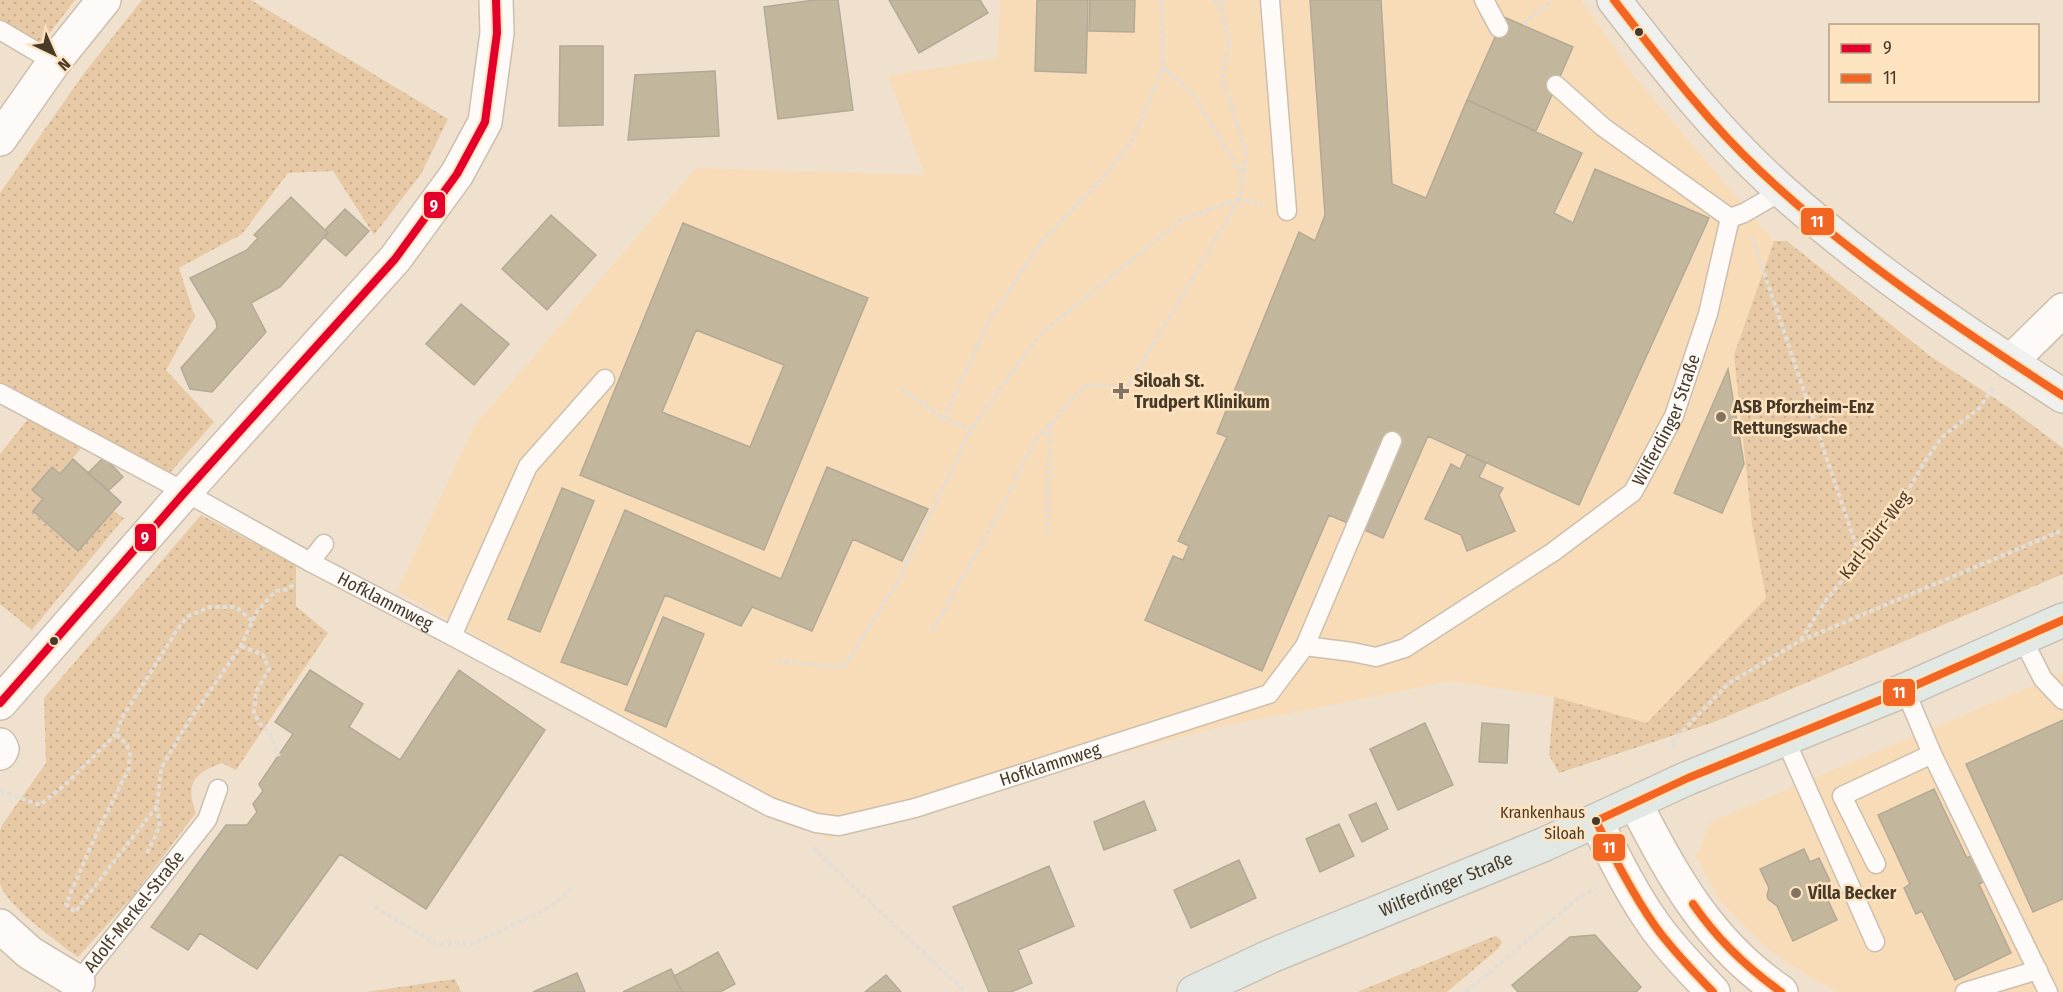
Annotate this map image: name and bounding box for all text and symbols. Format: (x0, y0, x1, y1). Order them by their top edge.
north arrow (24, 24, 84, 84)
legend (1829, 24, 2039, 102)
unlabelled marker (1633, 26, 1645, 38)
text: 9 (1883, 37, 1892, 59)
text: N (54, 54, 74, 75)
text: 11 (1883, 67, 1897, 89)
line badge: 9 (423, 191, 446, 219)
text: 9 (430, 196, 438, 215)
line badge: 11 (1800, 207, 1835, 236)
text: 11 (1810, 212, 1824, 231)
street label: Wilferdinger Straße (1627, 351, 1705, 490)
place label: Siloah St. Trudpert Klinikum (1134, 370, 1270, 413)
marker: Siloah St. Trudpert Klinikum (1112, 382, 1130, 400)
place label: ASB Pforzheim-Enz Rettungswache (1732, 396, 1874, 439)
marker: ASB Pforzheim-Enz Rettungswache (1714, 410, 1728, 424)
street label: Karl-Dürr-Weg (1835, 486, 1916, 583)
line badge: 9 (134, 523, 157, 552)
text: 9 (141, 528, 149, 547)
street label: Hofklammweg (334, 567, 437, 635)
unlabelled marker (48, 635, 60, 647)
line badge: 11 (1882, 678, 1916, 707)
text: 11 (1892, 683, 1906, 702)
street label: Hofklammweg (997, 738, 1104, 791)
place label: Krankenhaus Siloah (1500, 803, 1585, 843)
marker: Krankenhaus Siloah (1590, 815, 1602, 827)
line badge: 11 (1592, 833, 1626, 862)
text: 11 (1602, 838, 1616, 857)
street label: Adolf-Merkel-Straße (79, 846, 189, 977)
street label: Wilferdinger Straße (1376, 847, 1516, 922)
place label: Villa Becker (1807, 882, 1897, 904)
marker: Villa Becker (1789, 886, 1803, 900)

